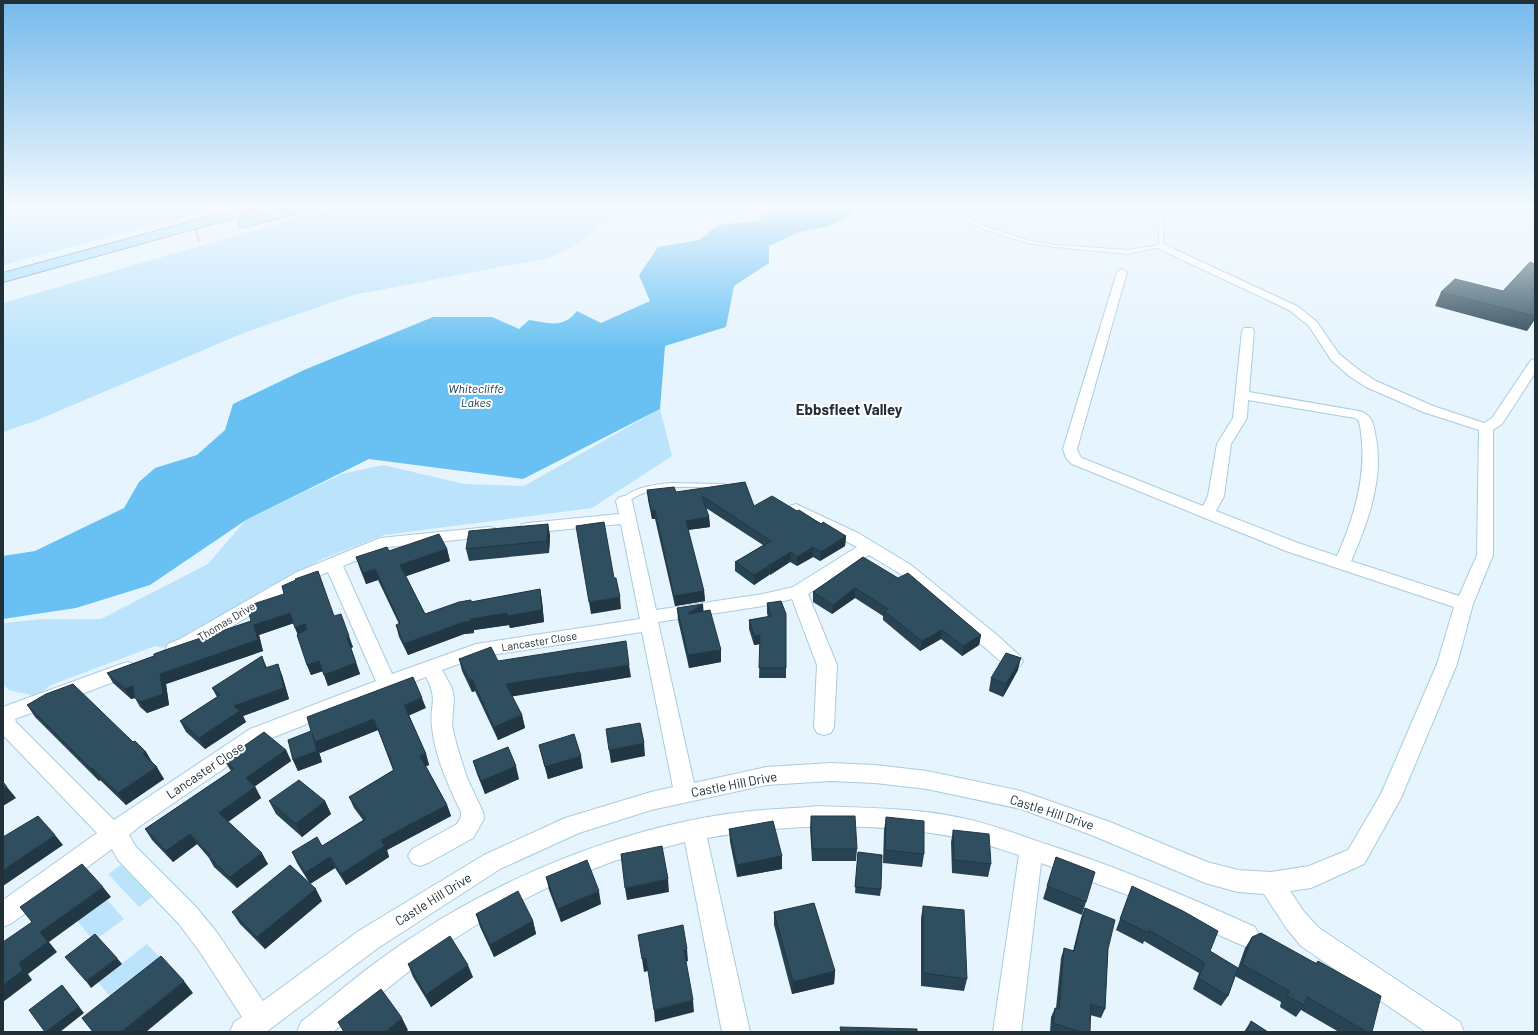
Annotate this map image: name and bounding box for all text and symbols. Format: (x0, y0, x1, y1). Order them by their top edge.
water label: Whitecliffe Lakes (448, 381, 504, 409)
district label: Ebbsfleet Valley (796, 400, 903, 418)
street label: Thomas Drive (195, 599, 257, 643)
street label: Lancaster Close (500, 629, 578, 653)
street label: Lancaster Close (163, 738, 247, 802)
street label: Castle Hill Drive (690, 768, 778, 800)
street label: Castle Hill Drive (1008, 791, 1096, 833)
street label: Castle Hill Drive (392, 869, 474, 929)

